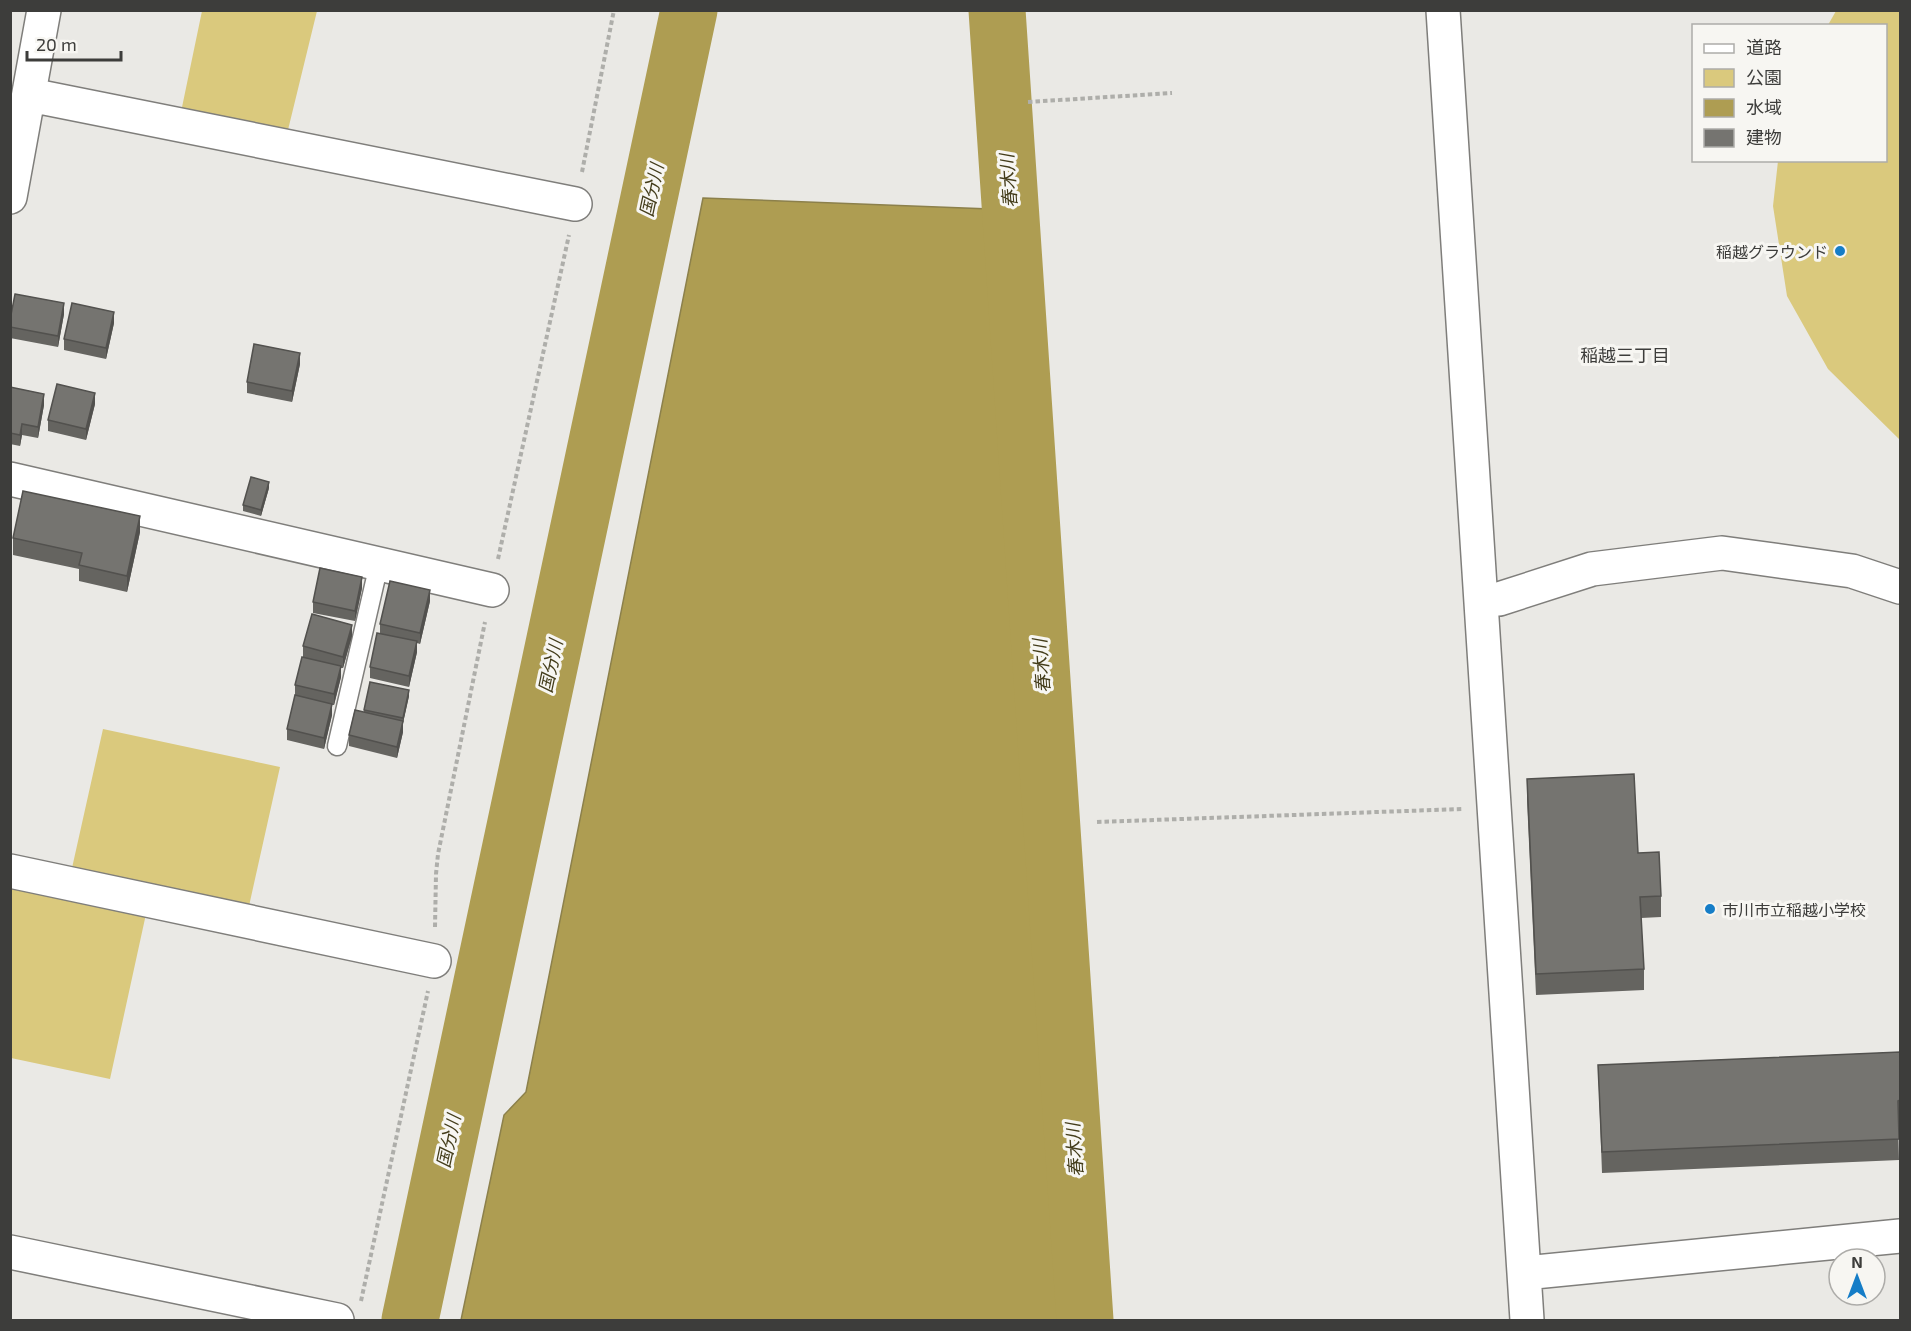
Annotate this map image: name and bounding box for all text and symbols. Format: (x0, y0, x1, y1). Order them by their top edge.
scale bar (27, 24, 122, 62)
legend (1692, 24, 1887, 162)
text: 20 m (36, 33, 77, 55)
text: 道路 (1746, 36, 1782, 58)
text: 公園 (1746, 66, 1782, 88)
text: 水域 (1746, 96, 1782, 118)
text: 建物 (1746, 126, 1782, 148)
water label: 春木川 (995, 151, 1021, 209)
water label: 国分川 (635, 159, 668, 219)
place label: 稲越グラウンド (1716, 242, 1828, 261)
marker: 稲越グラウンド (1833, 244, 1847, 258)
district label: 稲越三丁目 (1580, 344, 1670, 366)
water label: 国分川 (534, 635, 567, 695)
water label: 春木川 (1028, 636, 1054, 694)
place label: 市川市立稲越小学校 (1722, 900, 1866, 919)
marker: 市川市立稲越小学校 (1703, 902, 1717, 916)
water label: 国分川 (432, 1110, 465, 1170)
water label: 春木川 (1061, 1120, 1087, 1178)
north arrow (1827, 1247, 1887, 1307)
text: N (1851, 1252, 1863, 1271)

